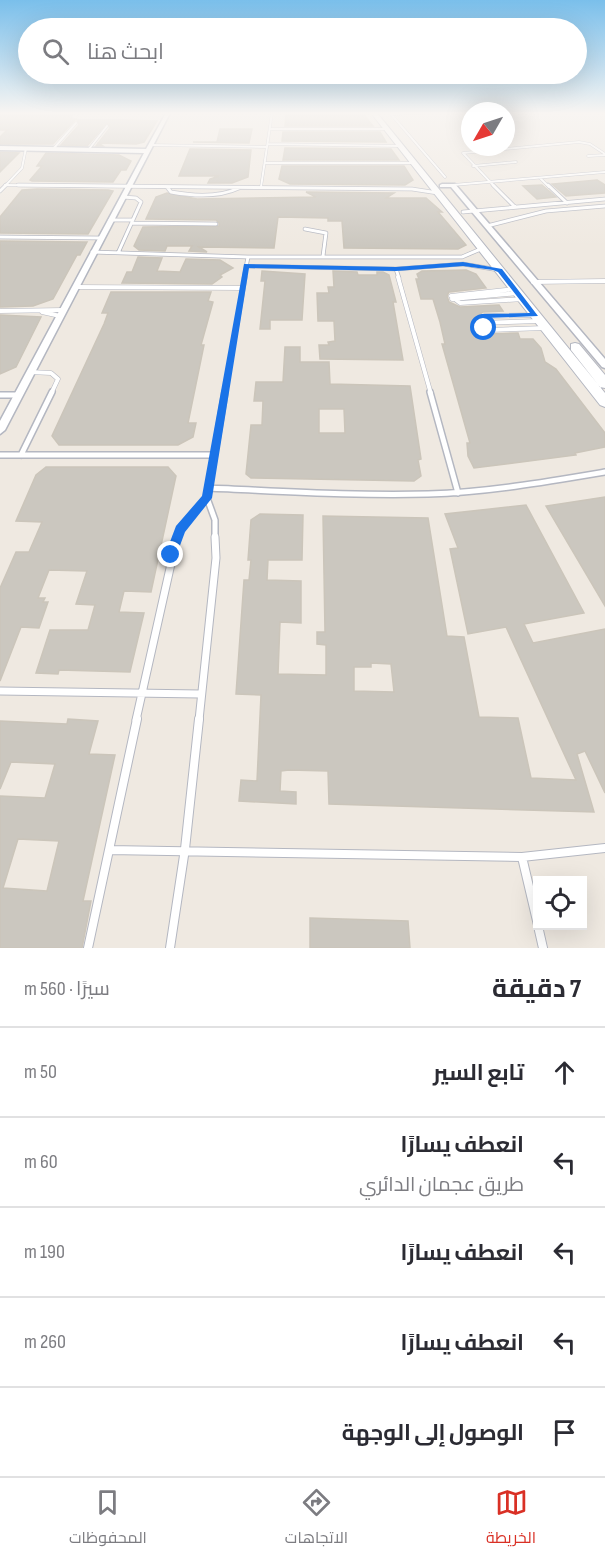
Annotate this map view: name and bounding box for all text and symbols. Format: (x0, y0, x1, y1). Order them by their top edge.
search box (18, 18, 587, 84)
icon: search (39, 35, 72, 68)
text: ابحث هنا (87, 39, 164, 66)
north arrow (461, 102, 515, 156)
route start (470, 314, 496, 340)
route end (157, 541, 183, 567)
map controls (533, 876, 587, 930)
button: locate (533, 876, 587, 930)
text: 7 دقيقة (492, 974, 581, 1005)
text: سيرًا · 560 m (24, 977, 110, 1001)
icon: ahead (548, 1056, 581, 1089)
text: 50 m (24, 1060, 57, 1084)
text: تابع السير (433, 1060, 524, 1087)
text: انعطف يسارًا (401, 1132, 524, 1159)
icon: left (548, 1146, 581, 1179)
text: 60 m (24, 1150, 58, 1174)
text: طريق عجمان الدائري (359, 1173, 524, 1197)
icon: left (548, 1236, 581, 1269)
text: 190 m (24, 1240, 65, 1264)
text: انعطف يسارًا (401, 1240, 524, 1267)
icon: left (548, 1326, 581, 1359)
text: 260 m (24, 1330, 66, 1354)
text: انعطف يسارًا (401, 1330, 524, 1357)
icon: arrive (548, 1416, 581, 1449)
text: الوصول إلى الوجهة (342, 1420, 524, 1447)
tab: المحفوظات (69, 1486, 147, 1552)
tab: الاتجاهات (285, 1486, 348, 1552)
tab: الخريطة (486, 1486, 536, 1552)

